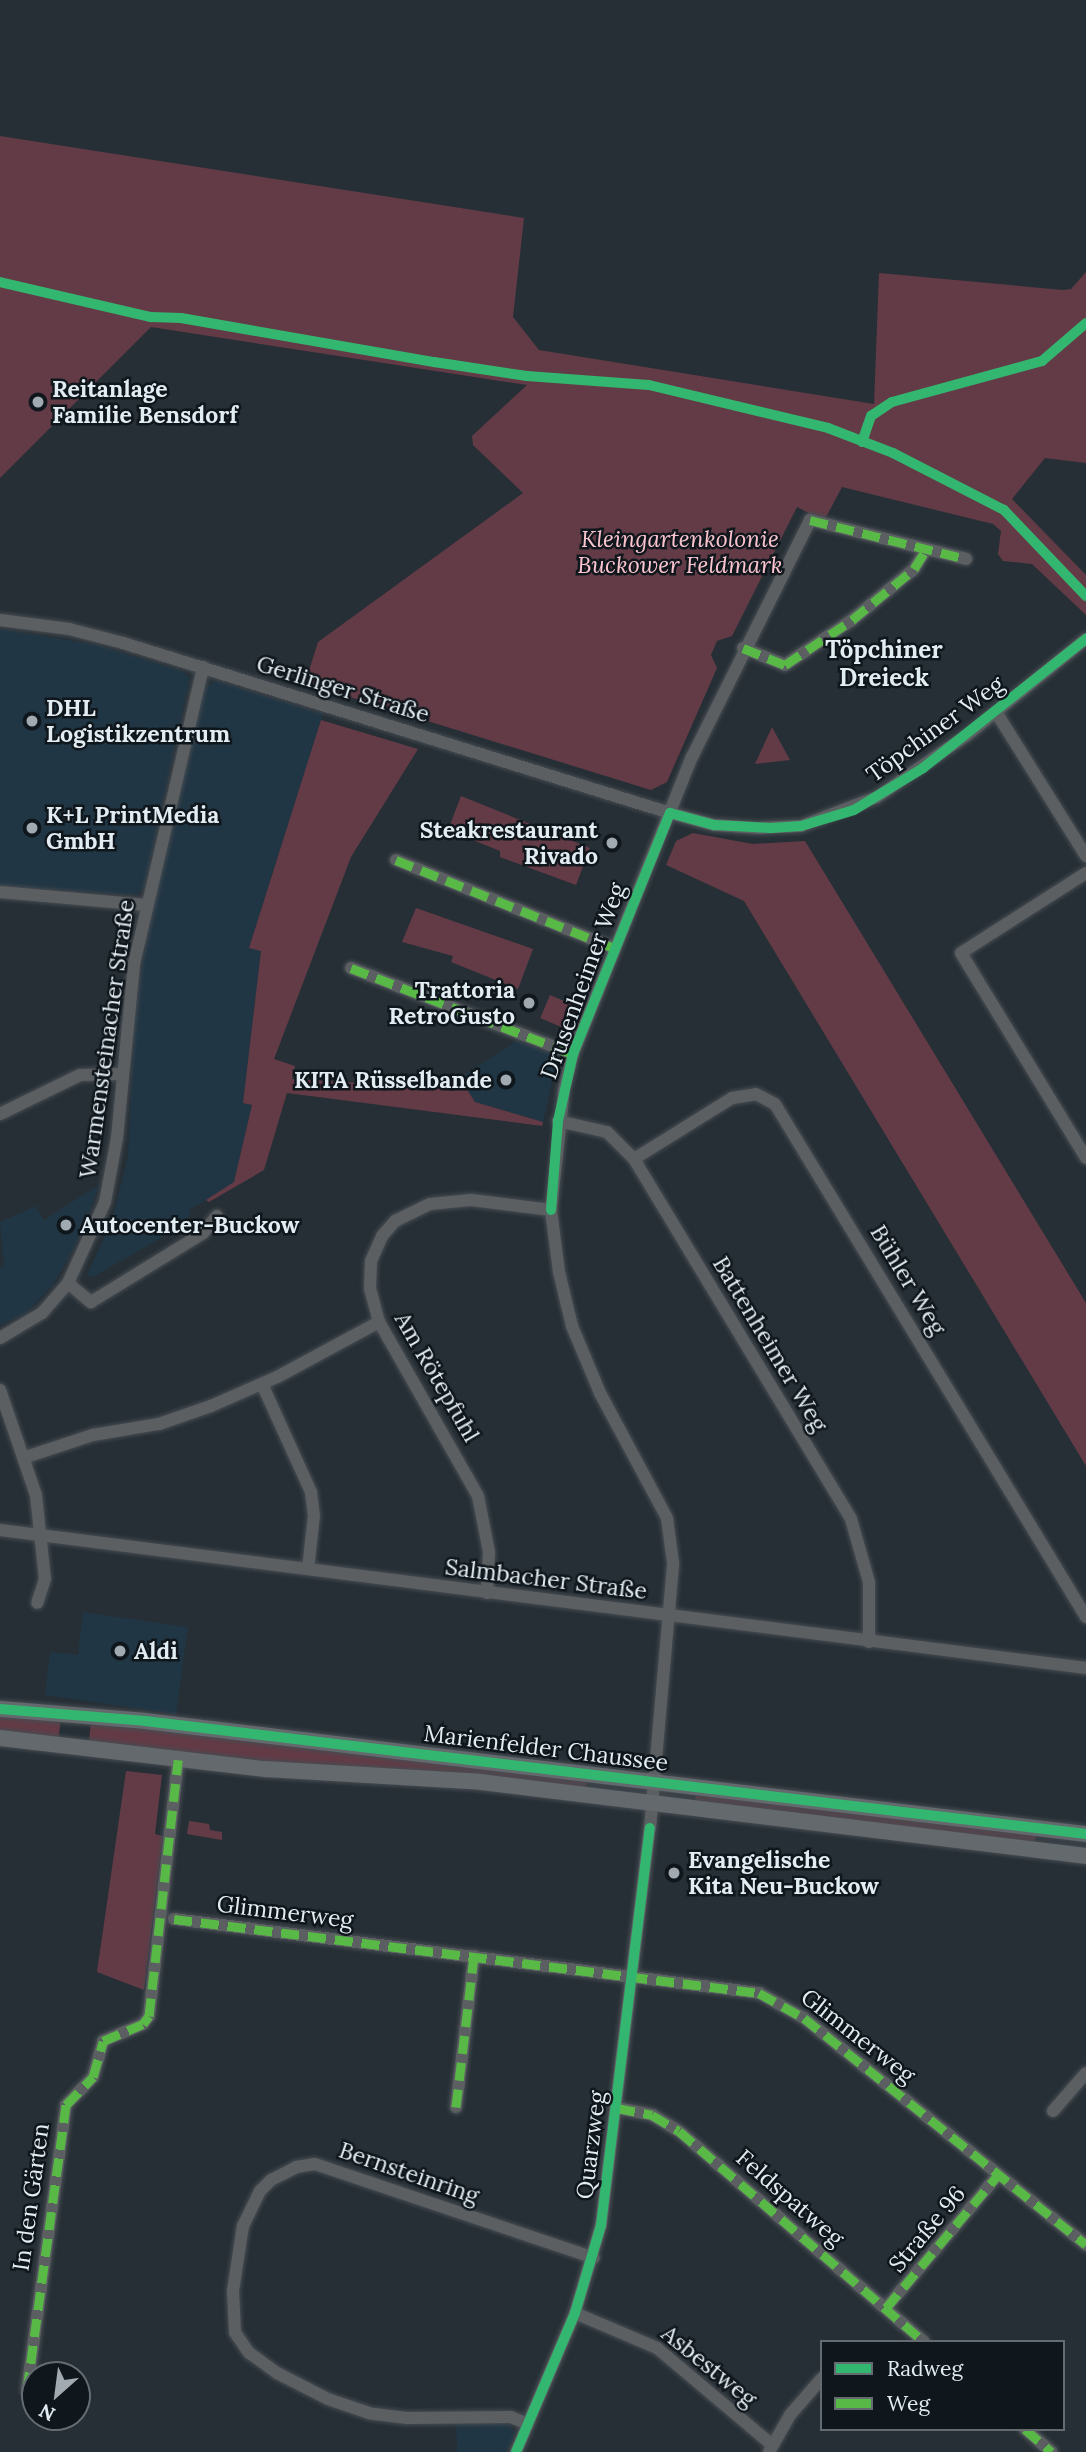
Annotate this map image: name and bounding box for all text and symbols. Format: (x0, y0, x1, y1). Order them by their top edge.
place label: Reitanlage Familie Bensdorf (52, 375, 238, 429)
marker: Reitanlage Familie Bensdorf (30, 394, 46, 410)
park label: Kleingartenkolonie Buckower Feldmark (577, 525, 783, 579)
district label: Töpchiner Dreieck (825, 636, 943, 692)
street label: Gerlinger Straße (253, 650, 433, 728)
street label: Töpchiner Weg (861, 670, 1009, 788)
place label: DHL Logistikzentrum (46, 694, 230, 748)
marker: DHL Logistikzentrum (24, 713, 40, 729)
place label: K+L PrintMedia GmbH (46, 801, 219, 855)
place label: Steakrestaurant Rivado (420, 816, 598, 870)
marker: K+L PrintMedia GmbH (24, 820, 40, 836)
marker: Steakrestaurant Rivado (604, 835, 620, 851)
street label: Drusenheimer Weg (535, 879, 631, 1083)
street label: Warmensteinacher Straße (74, 898, 140, 1180)
place label: Trattoria RetroGusto (389, 976, 515, 1030)
marker: Trattoria RetroGusto (521, 995, 537, 1011)
place label: KITA Rüsselbande (294, 1066, 492, 1094)
marker: KITA Rüsselbande (498, 1072, 514, 1088)
place label: Autocenter-Buckow (80, 1211, 299, 1239)
marker: Autocenter-Buckow (58, 1217, 74, 1233)
street label: Bühler Weg (864, 1220, 952, 1340)
street label: Battenheimer Weg (707, 1251, 833, 1437)
street label: Am Rötepfuhl (389, 1307, 485, 1447)
street label: Salmbacher Straße (444, 1553, 648, 1605)
place label: Aldi (134, 1637, 178, 1665)
marker: Aldi (112, 1643, 128, 1659)
street label: Marienfelder Chaussee (422, 1719, 670, 1777)
place label: Evangelische Kita Neu-Buckow (688, 1846, 879, 1900)
marker: Evangelische Kita Neu-Buckow (666, 1865, 682, 1881)
street label: Glimmerweg (215, 1890, 355, 1934)
street label: Glimmerweg (795, 1983, 921, 2089)
street label: Quarzweg (571, 2089, 611, 2201)
street label: In den Gärten (7, 2122, 55, 2272)
street label: Bernsteinring (335, 2136, 483, 2210)
street label: Feldspatweg (731, 2144, 849, 2252)
street label: Straße 96 (883, 2180, 971, 2278)
street label: Asbestweg (656, 2319, 762, 2413)
legend (820, 2340, 1065, 2431)
text: Radweg (887, 2355, 963, 2382)
north arrow (21, 2361, 91, 2431)
text: Weg (887, 2390, 930, 2417)
text: N (35, 2399, 59, 2427)

